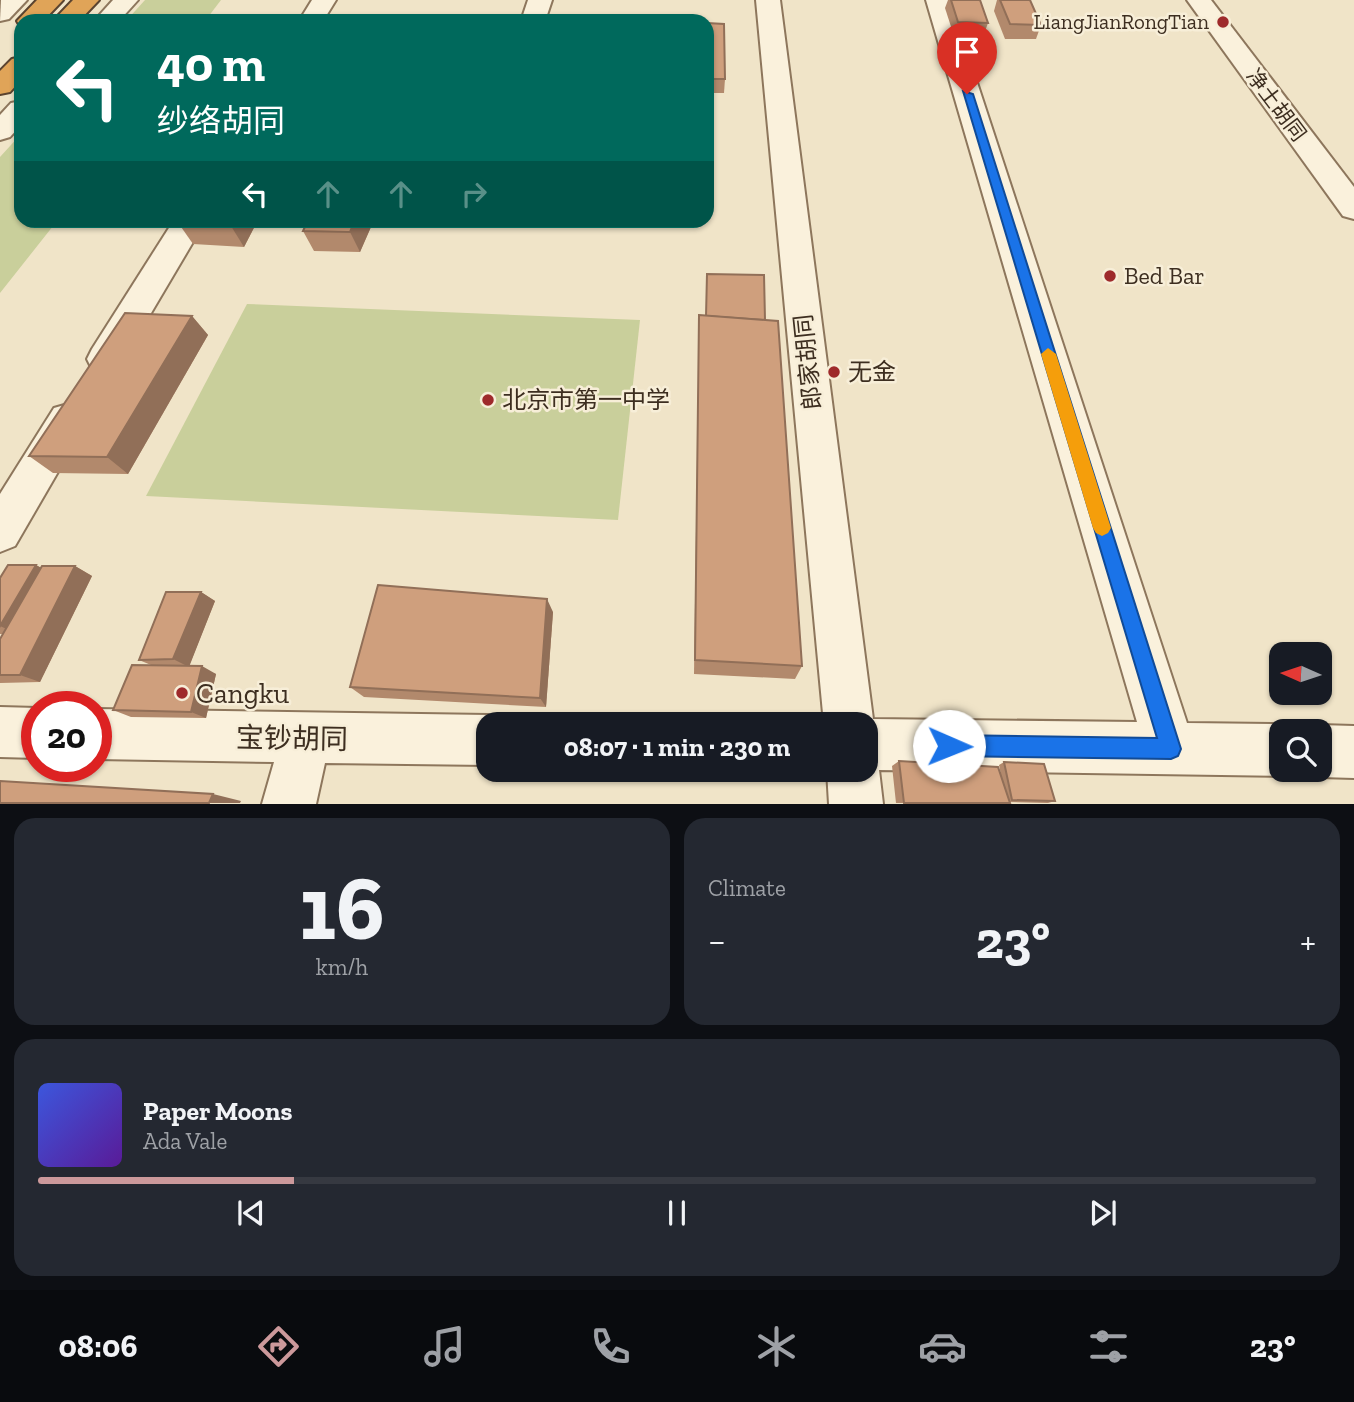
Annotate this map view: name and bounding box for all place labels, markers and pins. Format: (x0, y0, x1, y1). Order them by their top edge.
place label: LiangJianRongTian (1033, 9, 1209, 34)
marker: LiangJianRongTian (1215, 14, 1231, 30)
pin (937, 22, 997, 94)
place label: Bed Bar (1124, 261, 1205, 290)
marker: Bed Bar (1102, 268, 1118, 284)
place label: 无金 (848, 357, 896, 386)
marker: 无金 (826, 364, 842, 380)
place label: 北京市第一中学 (502, 385, 670, 414)
marker: 北京市第一中学 (480, 392, 496, 408)
place label: Cangku (196, 677, 290, 710)
marker: Cangku (174, 685, 190, 701)

